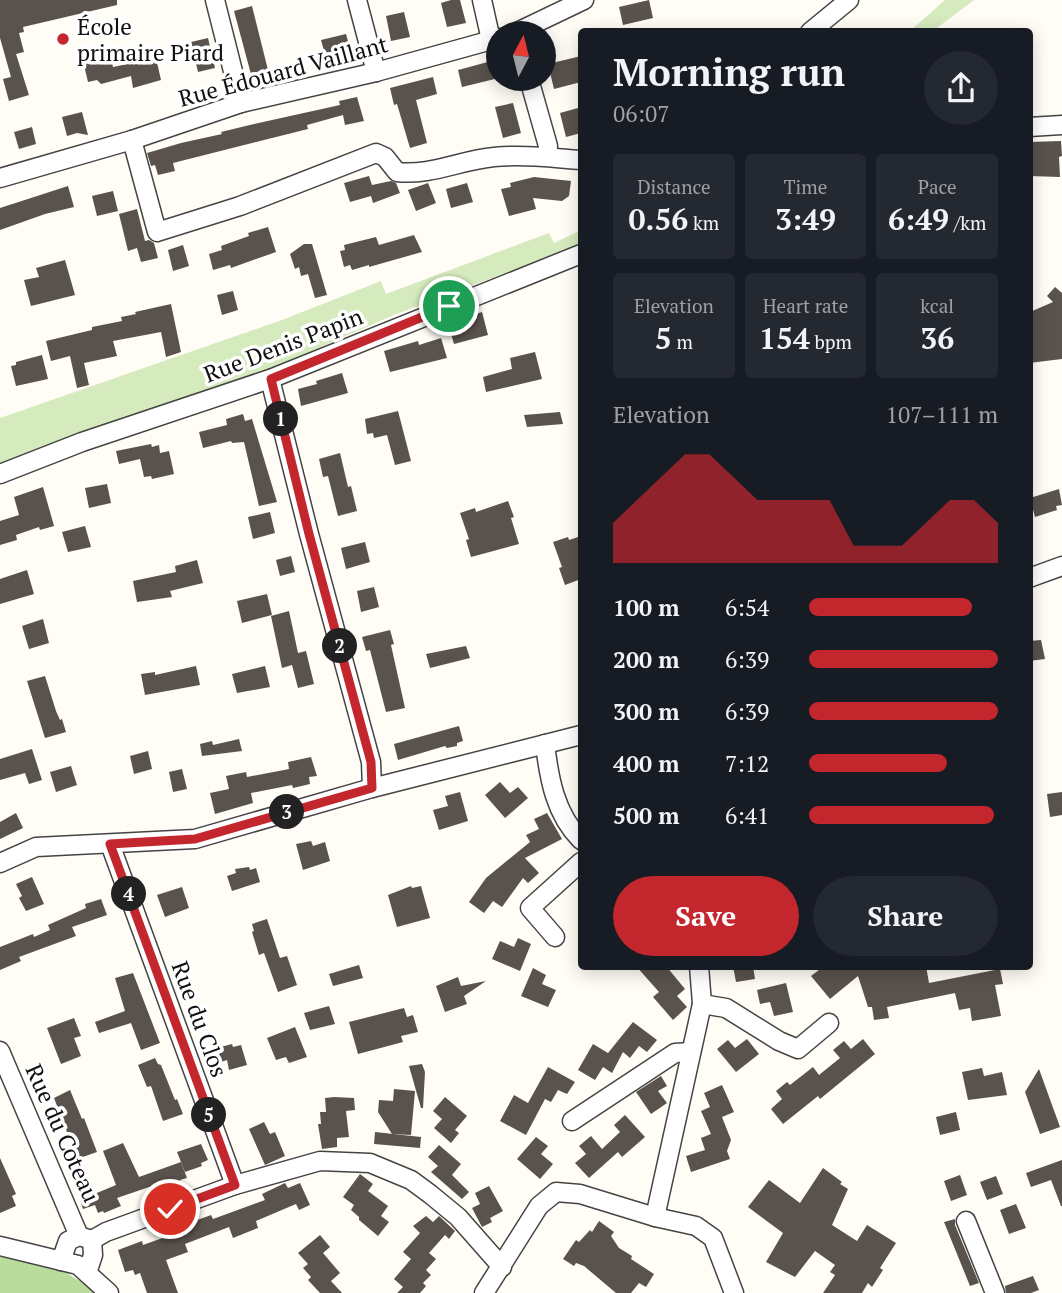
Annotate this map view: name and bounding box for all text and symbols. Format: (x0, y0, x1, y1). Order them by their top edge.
place label: École primaire Piard (77, 11, 224, 68)
north arrow (486, 21, 556, 91)
map controls (486, 21, 556, 91)
street label: Rue Édouard Vaillant (175, 28, 391, 114)
marker: École primaire Piard (55, 31, 71, 47)
text: Morning run (613, 47, 845, 97)
button: share (924, 51, 998, 125)
text: 06:07 (613, 98, 670, 129)
text: Distance (637, 174, 711, 199)
text: Time (784, 174, 827, 199)
text: Pace (918, 174, 957, 199)
text: 0.56 (629, 199, 688, 239)
text: 3:49 (775, 199, 836, 239)
text: 6:49 (888, 199, 949, 239)
text: km (688, 210, 719, 235)
text: /km (949, 210, 986, 235)
pin (419, 276, 479, 336)
icon: arrive (430, 287, 468, 325)
text: Elevation (634, 293, 714, 318)
text: Heart rate (763, 293, 848, 318)
text: kcal (920, 293, 954, 318)
street label: Rue Denis Papin (199, 300, 367, 390)
text: 5 (655, 318, 672, 358)
text: 154 (759, 318, 810, 358)
text: 36 (920, 318, 954, 358)
text: m (672, 329, 693, 354)
text: bpm (810, 329, 852, 354)
text: Elevation (613, 399, 710, 430)
text: 107–111 m (886, 399, 998, 430)
pin: 1 (264, 402, 298, 436)
text: 1 (275, 406, 286, 431)
text: 100 m (613, 592, 679, 623)
text: 6:54 (725, 592, 769, 623)
pin: 2 (322, 628, 358, 664)
text: 2 (334, 633, 345, 658)
text: 200 m (613, 644, 679, 675)
text: 6:39 (725, 644, 769, 675)
text: 300 m (613, 696, 679, 727)
text: 6:39 (725, 696, 769, 727)
text: 400 m (613, 748, 679, 779)
text: 7:12 (725, 748, 769, 779)
pin: 3 (270, 794, 304, 830)
text: 3 (281, 799, 292, 824)
text: 500 m (613, 800, 679, 831)
text: 6:41 (725, 800, 769, 831)
pin: 4 (111, 876, 146, 912)
button: Save (613, 876, 799, 956)
button: Share (813, 876, 998, 956)
text: 4 (123, 881, 134, 906)
street label: Rue du Clos (165, 957, 235, 1081)
street label: Rue du Coteau (19, 1059, 107, 1207)
pin: 5 (192, 1098, 227, 1132)
text: 5 (203, 1102, 214, 1127)
pin (140, 1179, 200, 1239)
icon: check (151, 1190, 189, 1228)

